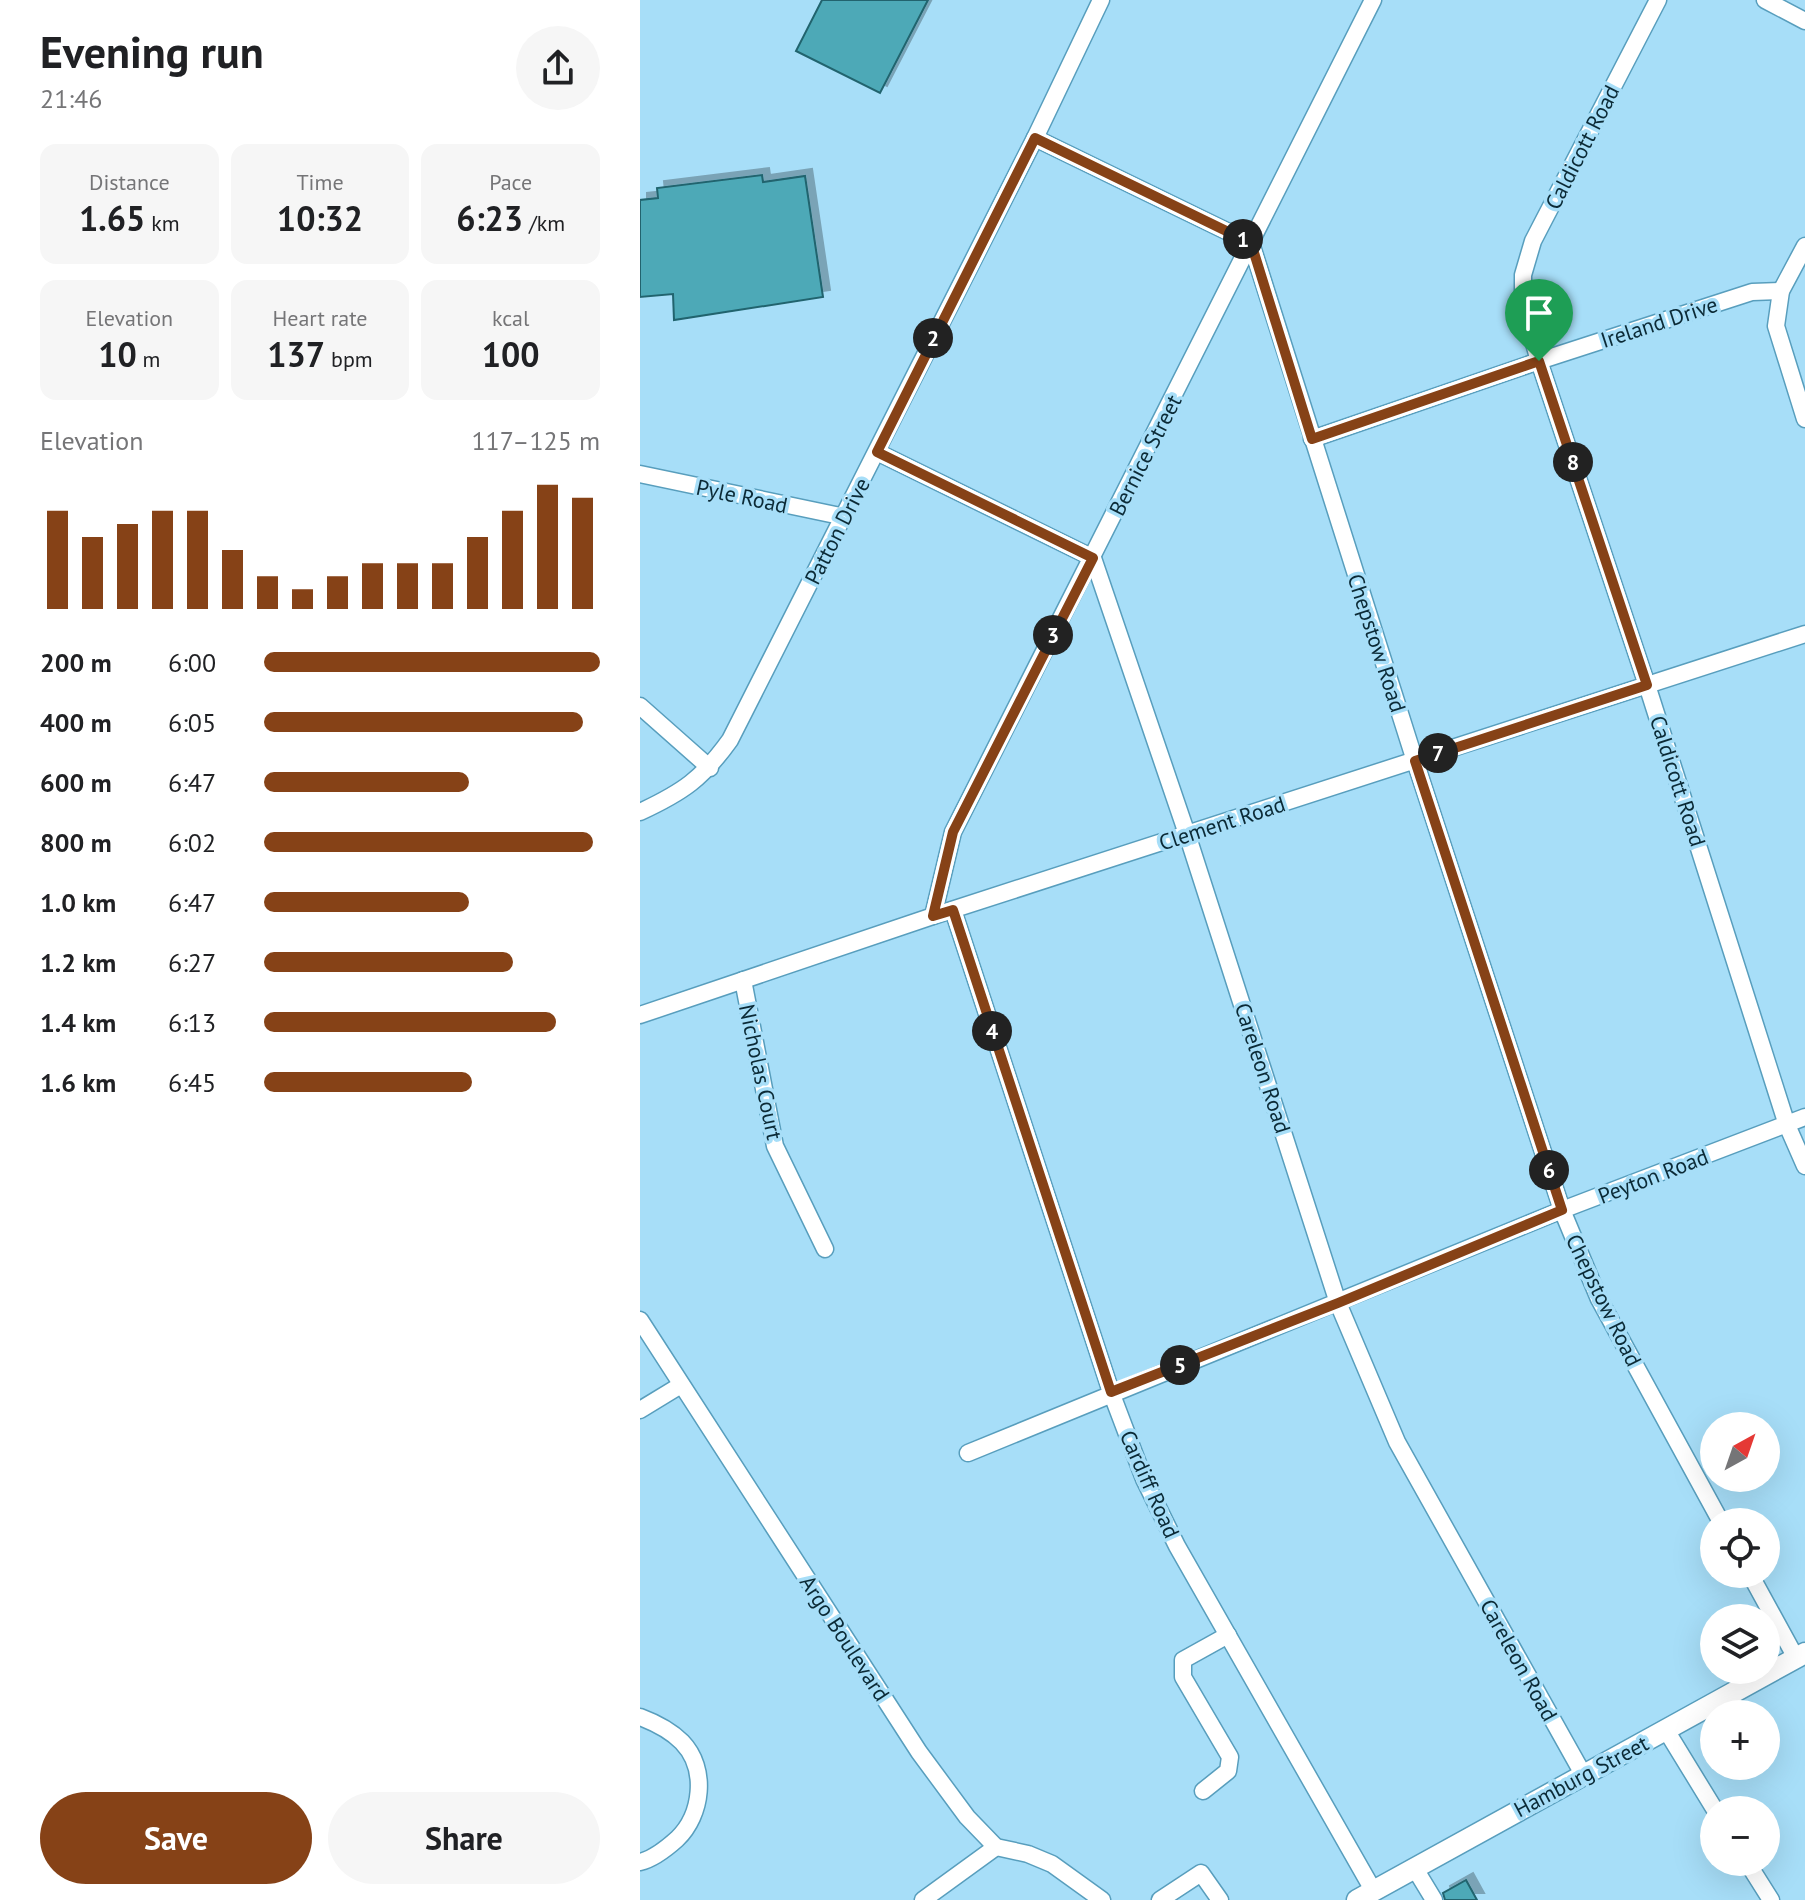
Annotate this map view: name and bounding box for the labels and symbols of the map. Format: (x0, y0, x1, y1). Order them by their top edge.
street label: Caldicott Road (1539, 80, 1625, 214)
pin: 1 (1223, 219, 1263, 259)
pin (1505, 279, 1573, 361)
street label: Ireland Drive (1597, 290, 1721, 354)
pin: 2 (913, 318, 953, 358)
street label: Bernice Street (1103, 389, 1188, 520)
pin: 8 (1553, 442, 1593, 482)
street label: Pyle Road (694, 473, 790, 519)
street label: Patton Drive (798, 473, 876, 589)
street label: Chepstow Road (1341, 570, 1413, 716)
pin: 3 (1033, 615, 1073, 655)
street label: Caldicott Road (1644, 712, 1712, 850)
pin: 7 (1418, 733, 1458, 773)
street label: Clement Road (1155, 789, 1289, 857)
street label: Careleon Road (1229, 999, 1297, 1137)
street label: Nicholas Court (733, 1002, 789, 1143)
pin: 4 (972, 1011, 1012, 1051)
street label: Peyton Road (1594, 1142, 1712, 1210)
pin: 6 (1529, 1150, 1569, 1190)
street label: Chepstow Road (1560, 1229, 1648, 1371)
pin: 5 (1160, 1345, 1200, 1385)
north arrow (1700, 1412, 1780, 1492)
street label: Cardiff Road (1114, 1426, 1186, 1542)
street label: Argo Boulevard (794, 1570, 896, 1706)
street label: Careleon Road (1474, 1594, 1564, 1726)
street label: Hamburg Street (1509, 1728, 1654, 1823)

